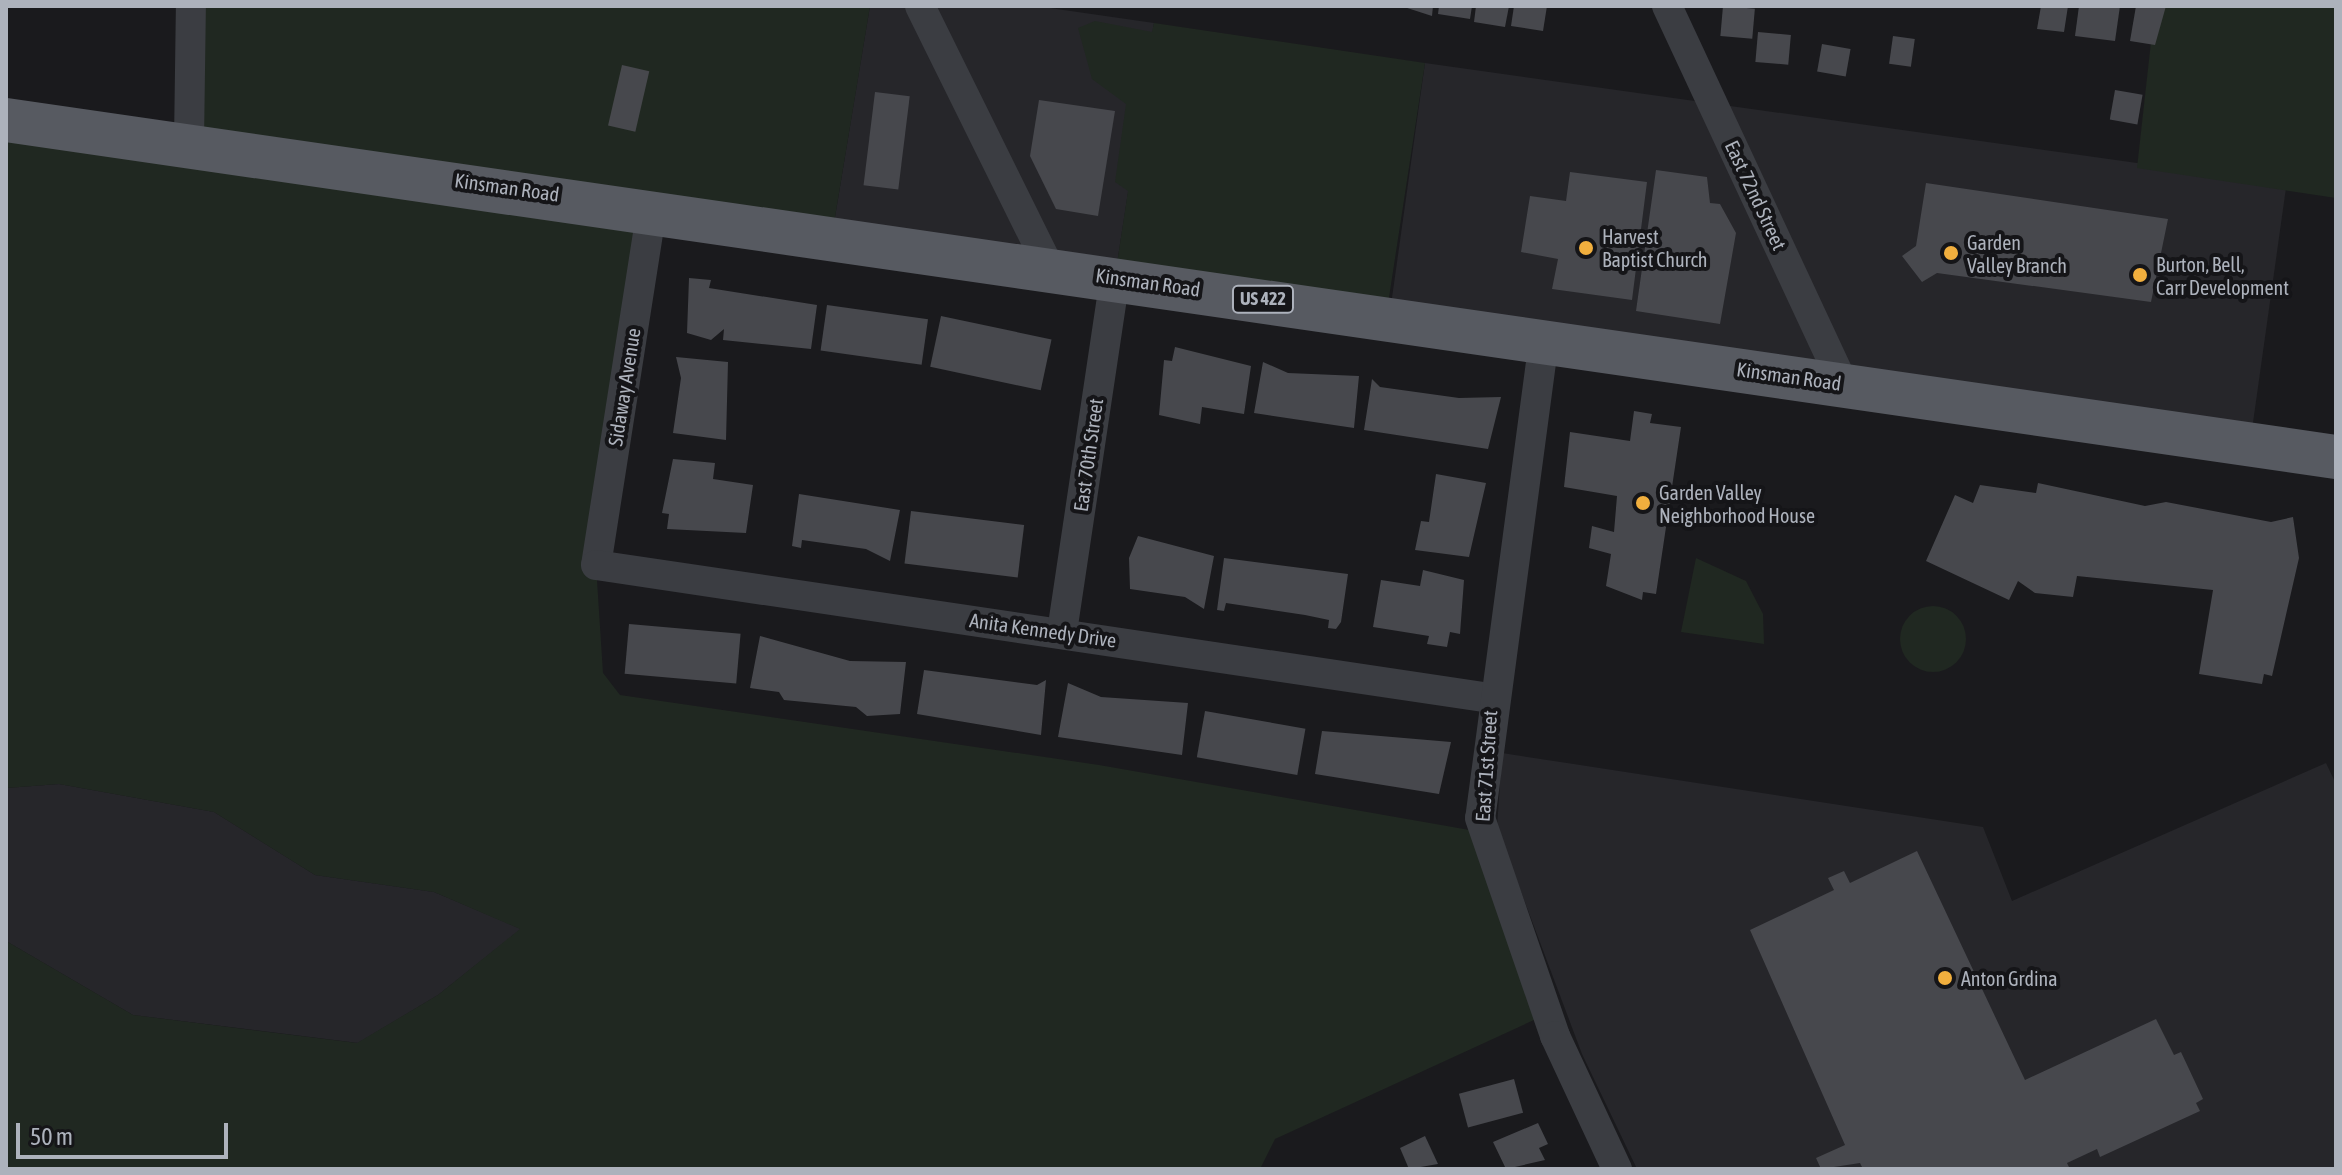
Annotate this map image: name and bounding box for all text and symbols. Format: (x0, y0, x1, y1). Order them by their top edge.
street label: East 72nd Street (1720, 136, 1792, 254)
street label: Kinsman Road (453, 168, 561, 206)
place label: Harvest Baptist Church (1602, 224, 1708, 271)
place label: Garden Valley Branch (1967, 230, 2067, 277)
marker: Harvest Baptist Church (1577, 239, 1595, 257)
marker: Garden Valley Branch (1942, 244, 1960, 262)
place label: Burton, Bell, Carr Development (2156, 252, 2289, 299)
street label: Kinsman Road (1094, 263, 1202, 301)
marker: Burton, Bell, Carr Development (2131, 266, 2149, 284)
road number: US 422 (1231, 285, 1295, 313)
street label: Sidaway Avenue (603, 326, 645, 448)
street label: Kinsman Road (1735, 357, 1843, 395)
street label: East 70th Street (1068, 397, 1108, 513)
place label: Garden Valley Neighborhood House (1659, 480, 1815, 527)
marker: Garden Valley Neighborhood House (1634, 494, 1652, 512)
street label: Anita Kennedy Drive (968, 608, 1118, 652)
street label: East 71st Street (1470, 709, 1502, 823)
place label: Anton Grdina (1961, 966, 2057, 990)
marker: Anton Grdina (1936, 969, 1954, 987)
scale bar (20, 1107, 232, 1157)
text: 50 m (30, 1123, 73, 1150)

